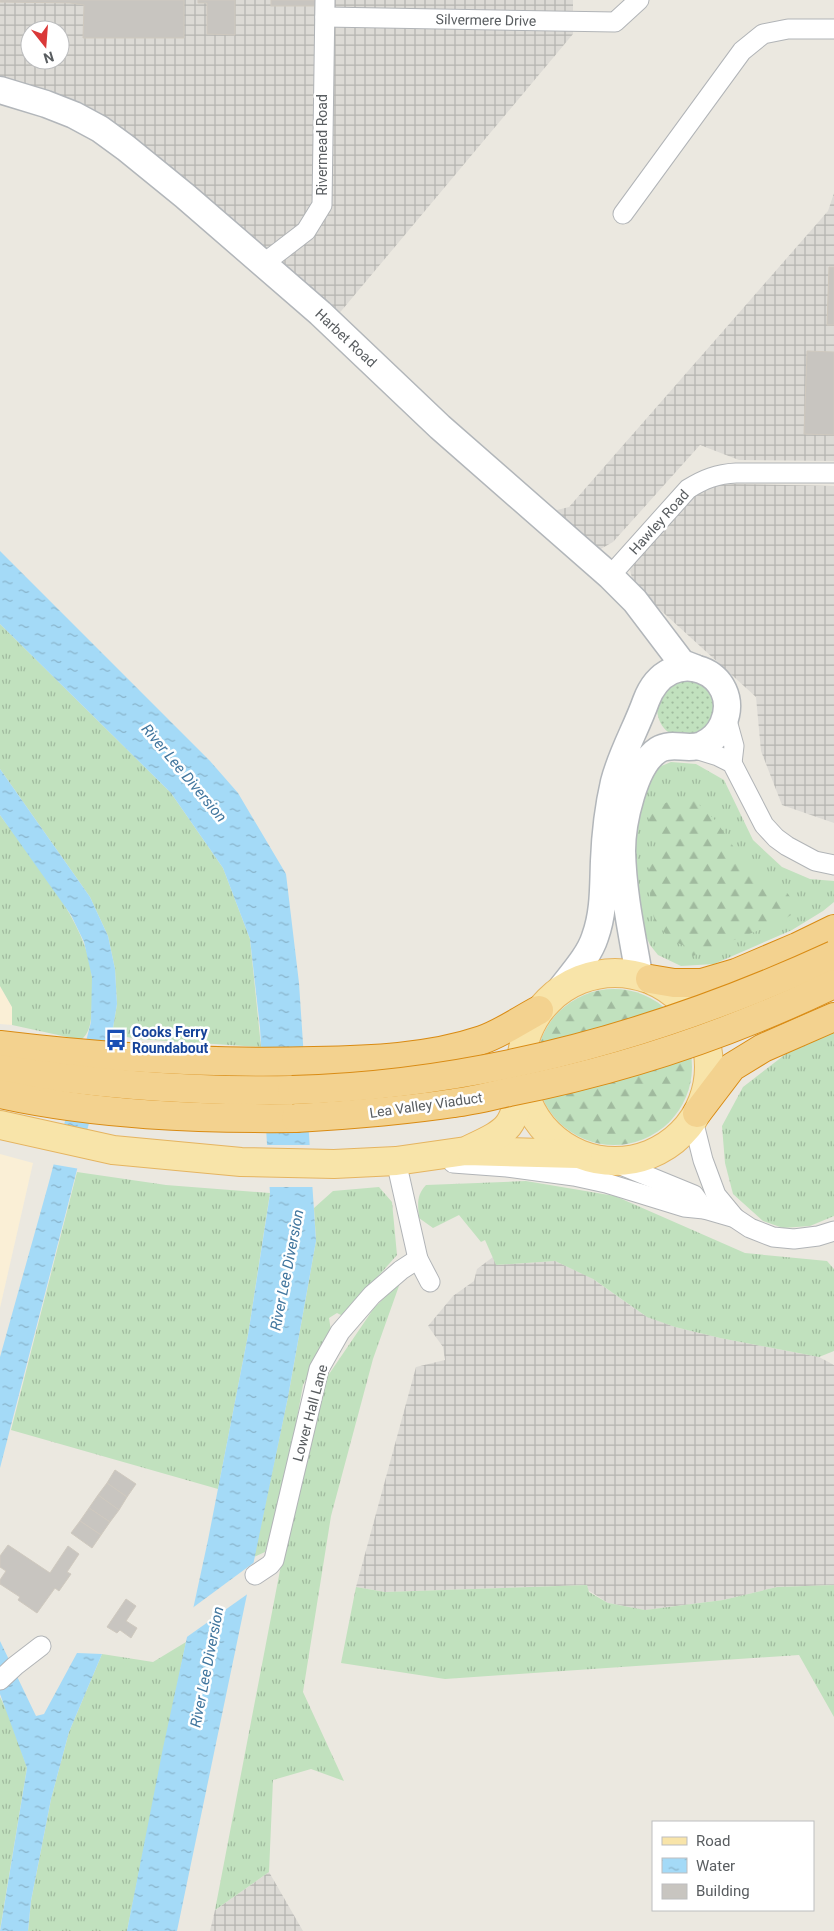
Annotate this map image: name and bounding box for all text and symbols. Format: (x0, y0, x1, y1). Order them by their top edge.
street label: Silvermere Drive (436, 11, 536, 29)
north arrow (20, 20, 70, 70)
text: N (42, 48, 56, 67)
street label: Rivermead Road (314, 94, 330, 196)
street label: Harbet Road (312, 306, 380, 370)
street label: Hawley Road (626, 487, 692, 557)
water label: River Lee Diversion (138, 720, 230, 826)
place label: Cooks Ferry Roundabout (132, 1024, 209, 1056)
bus stop icon: Cooks Ferry Roundabout (103, 1027, 129, 1053)
street label: Lea Valley Viaduct (368, 1089, 484, 1121)
water label: River Lee Diversion (266, 1208, 308, 1332)
street label: Lower Hall Lane (289, 1363, 331, 1463)
water label: River Lee Diversion (186, 1605, 228, 1729)
legend (652, 1821, 814, 1911)
text: Road (696, 1832, 730, 1850)
text: Water (696, 1857, 735, 1875)
text: Building (696, 1882, 750, 1900)

